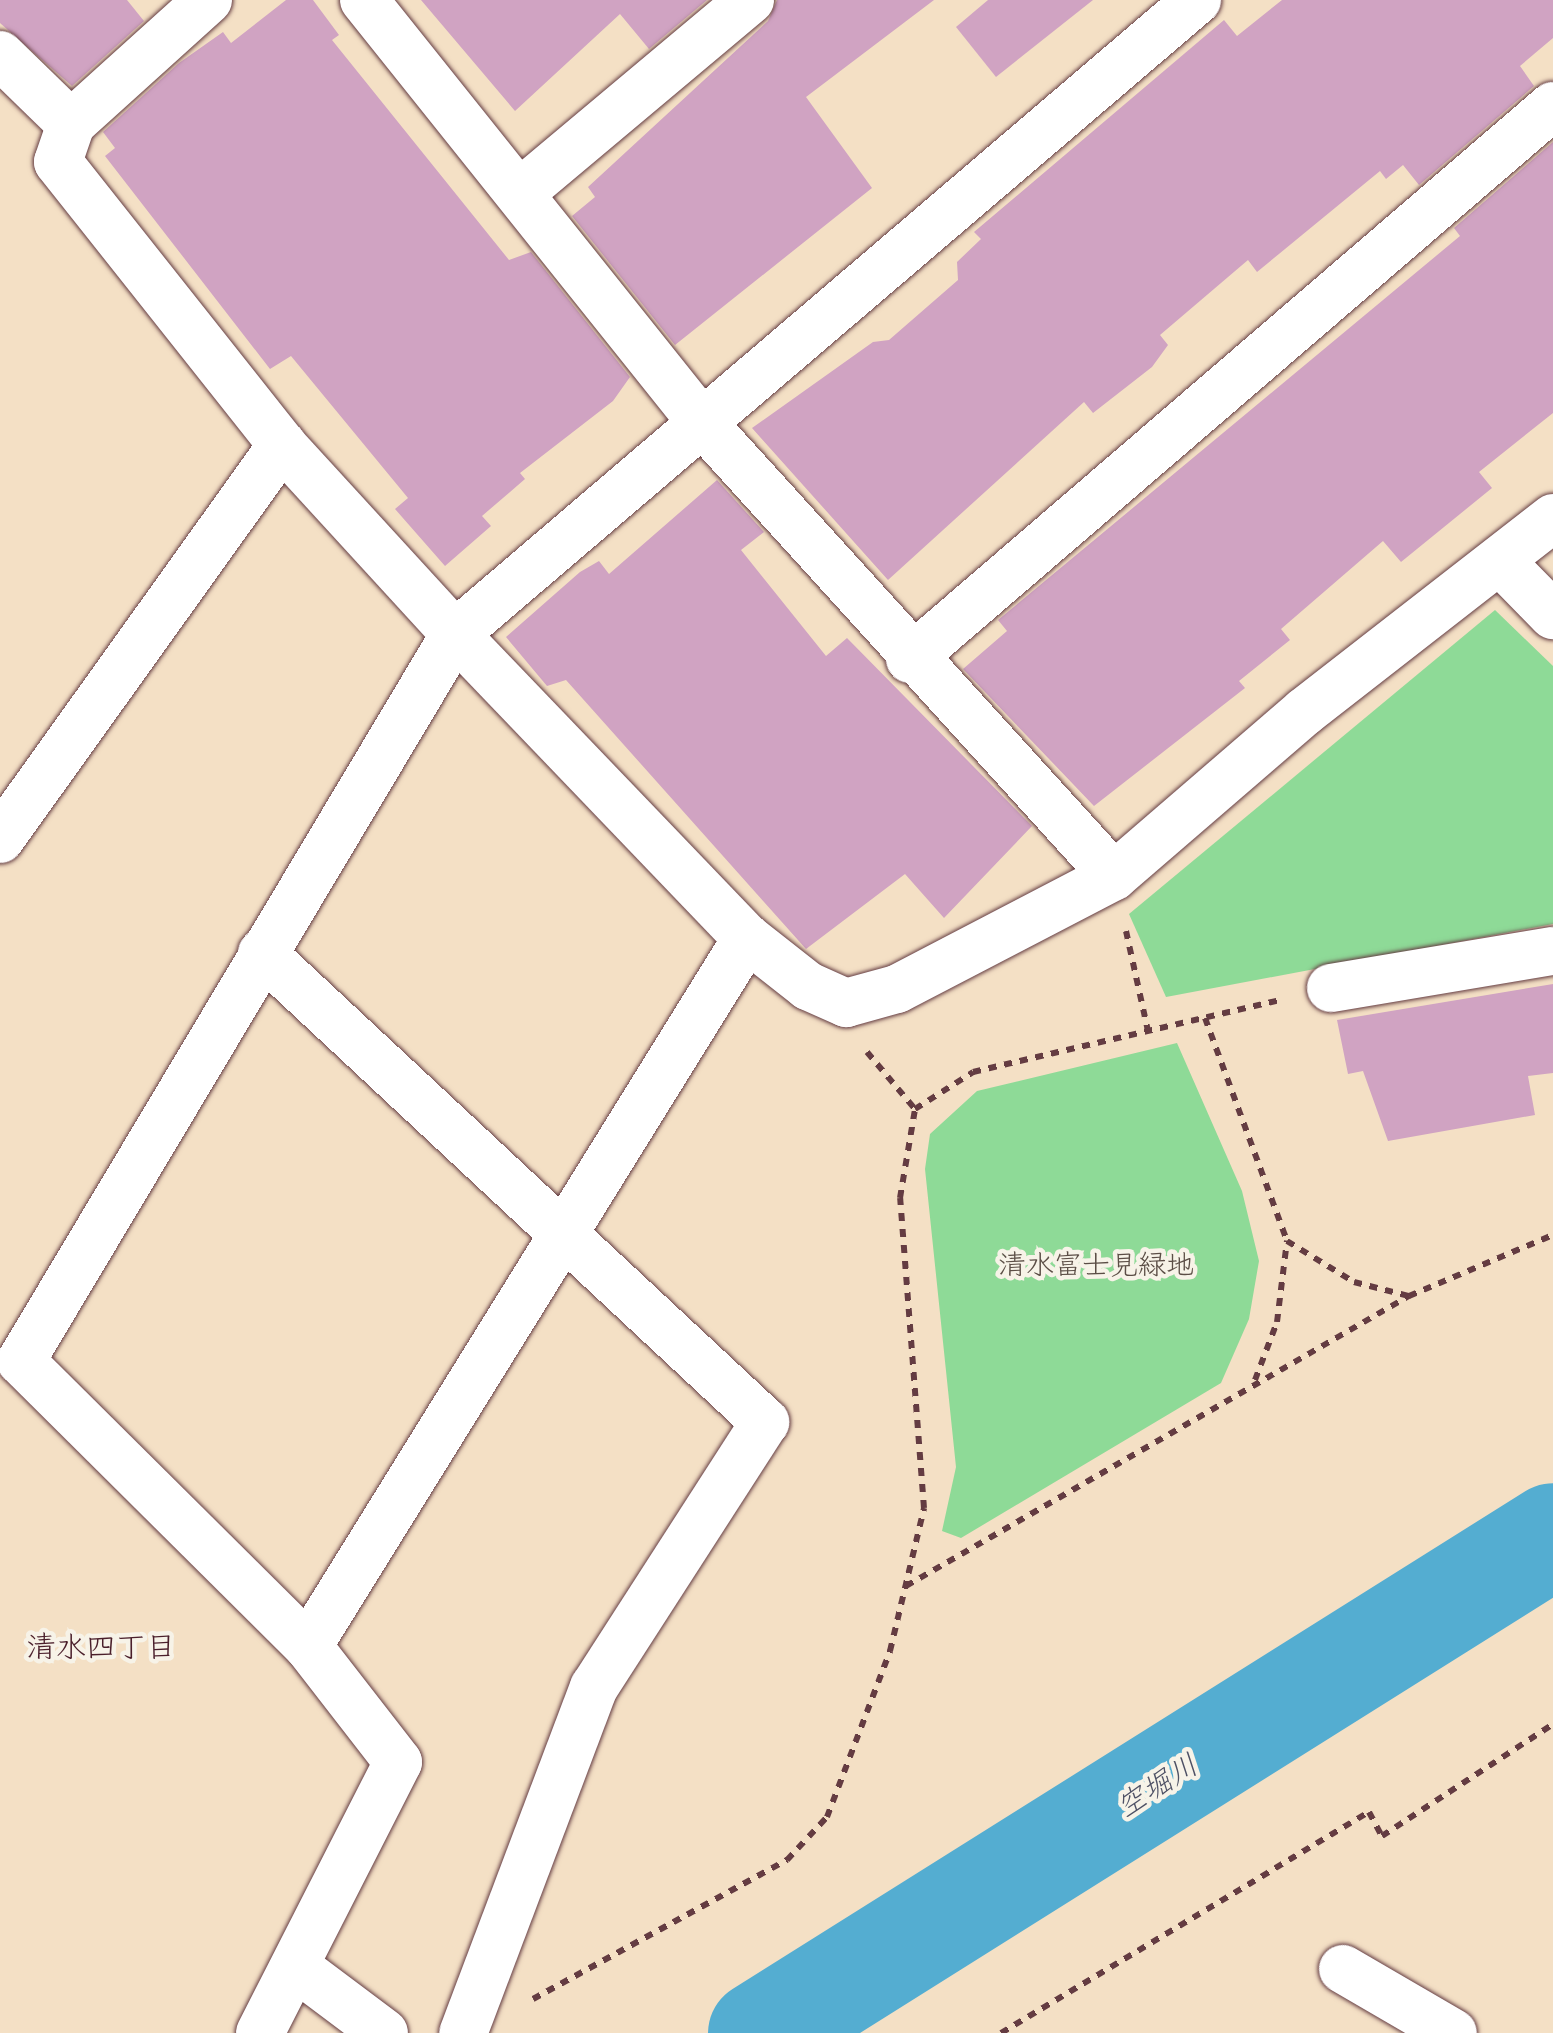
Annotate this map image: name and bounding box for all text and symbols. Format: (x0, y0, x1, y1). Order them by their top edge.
park label: 清水富士見緑地 (998, 1246, 1194, 1280)
district label: 清水四丁目 (26, 1627, 176, 1663)
water label: 空堀川 (1108, 1745, 1204, 1823)

